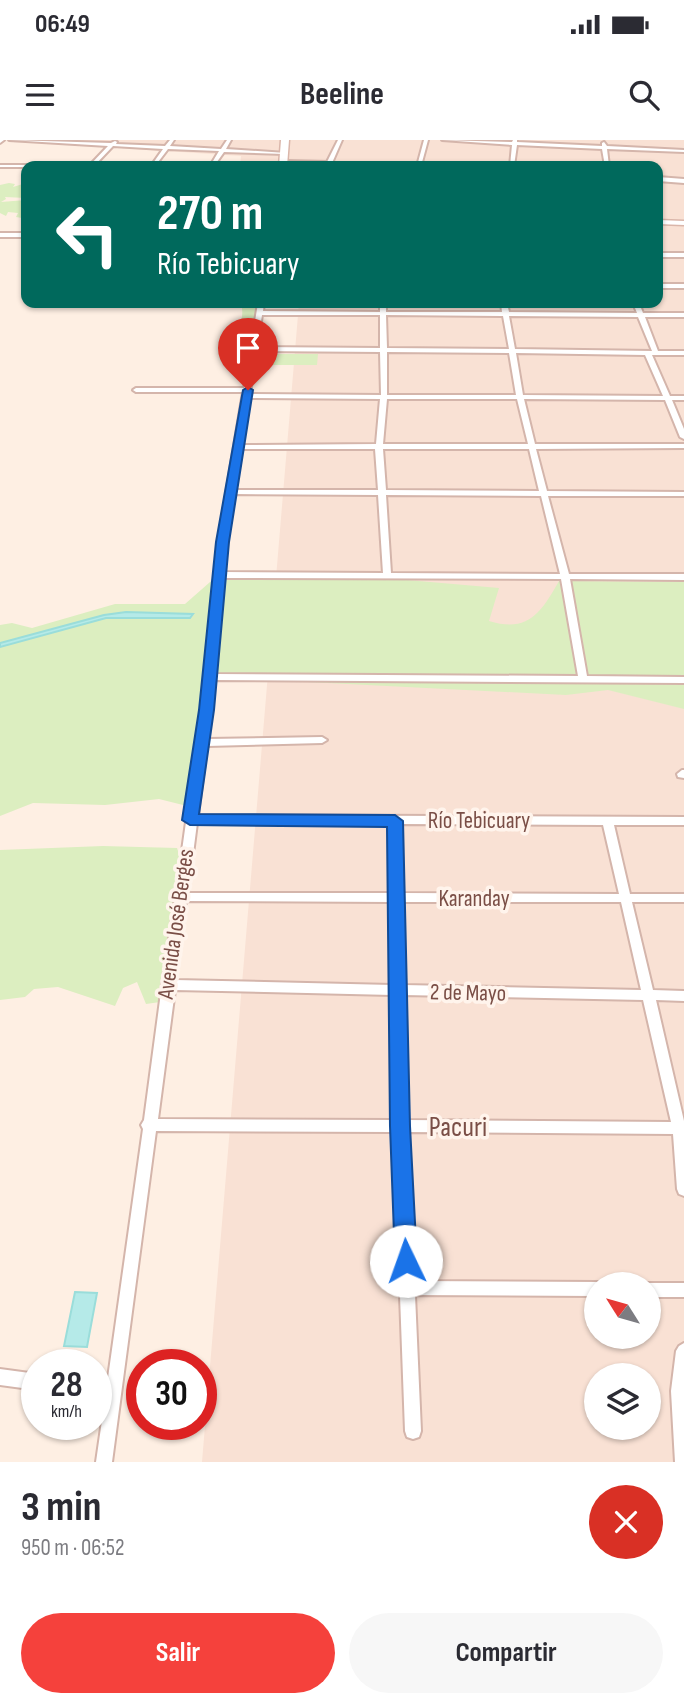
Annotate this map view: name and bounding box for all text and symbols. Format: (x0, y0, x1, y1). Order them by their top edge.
text: 06:49 (35, 9, 90, 40)
text: Beeline (300, 75, 384, 114)
icon: menu (21, 76, 59, 114)
icon: search (625, 76, 663, 114)
text: 270 m (157, 185, 263, 244)
icon: left (42, 189, 133, 280)
text: Río Tebicuary (157, 245, 299, 284)
pin (218, 318, 278, 390)
icon: arrive (229, 329, 267, 367)
street label: Río Tebicuary (428, 807, 530, 835)
street label: Avenida José Berges (151, 847, 200, 1002)
street label: Karanday (438, 885, 510, 913)
street label: 2 de Mayo (430, 978, 506, 1008)
street label: Pacuri (429, 1111, 487, 1144)
position arrow (369, 1224, 443, 1298)
north arrow (584, 1272, 662, 1349)
map controls (584, 1272, 661, 1440)
speed limit sign: 30 (126, 1349, 217, 1440)
button: layers (584, 1363, 661, 1440)
text: 28 (51, 1364, 82, 1407)
text: km/h (51, 1401, 82, 1422)
text: 3 min (21, 1482, 101, 1533)
button: close (589, 1485, 663, 1559)
text: 950 m · 06:52 (21, 1534, 124, 1562)
button: Salir (21, 1613, 335, 1693)
button: Compartir (349, 1613, 663, 1693)

